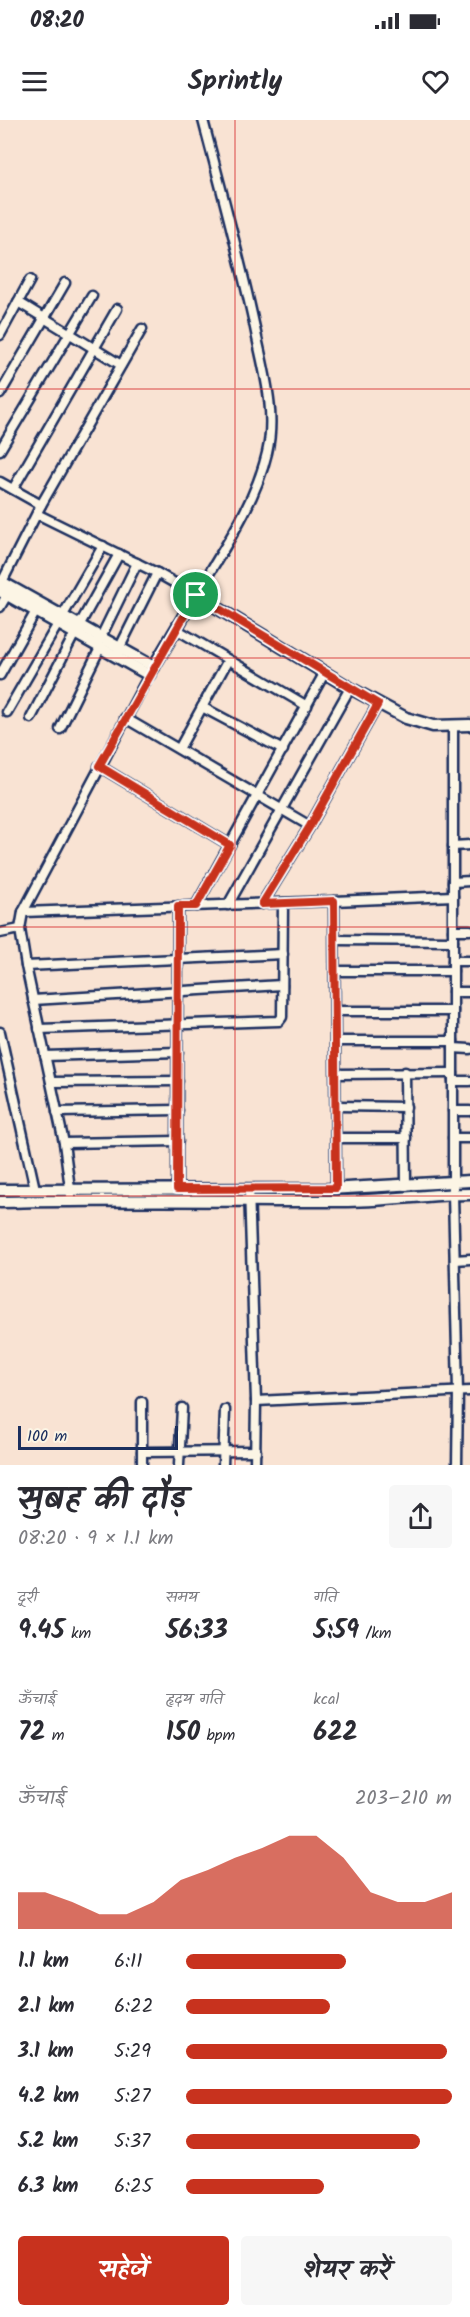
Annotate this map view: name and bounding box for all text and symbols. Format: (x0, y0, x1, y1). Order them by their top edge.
text: 08:20 (30, 4, 84, 39)
text: Sprintly (188, 60, 282, 103)
icon: menu (18, 65, 51, 98)
icon: heart (419, 65, 452, 98)
pin (170, 569, 221, 620)
icon: arrive (179, 578, 212, 611)
scale bar (18, 1423, 178, 1450)
text: 100 m (27, 1424, 67, 1449)
text: सुबह की दौड़ (18, 1474, 187, 1527)
button: share (389, 1485, 452, 1548)
text: 08:20 · 9 × 1.1 km (18, 1523, 174, 1555)
text: दूरी (18, 1585, 37, 1610)
text: समय (166, 1585, 198, 1610)
text: गति (313, 1585, 337, 1610)
text: 9.45 (18, 1610, 65, 1652)
text: 56:33 (166, 1610, 228, 1652)
text: 5:59 (313, 1610, 359, 1652)
text: km (65, 1621, 91, 1646)
text: /km (359, 1621, 392, 1646)
text: ऊँचाई (18, 1687, 56, 1712)
text: हृदय गति (166, 1687, 223, 1712)
text: kcal (313, 1687, 339, 1712)
text: 72 (18, 1712, 45, 1754)
text: 150 (166, 1712, 200, 1754)
text: 622 (313, 1712, 358, 1754)
text: m (45, 1723, 65, 1748)
text: bpm (200, 1723, 235, 1748)
text: ऊँचाई (18, 1783, 66, 1815)
text: 203–210 m (355, 1783, 452, 1815)
text: 1.1 km (18, 1946, 69, 1978)
text: 6:11 (114, 1946, 143, 1978)
text: 2.1 km (18, 1991, 74, 2023)
text: 6:22 (114, 1991, 153, 2023)
text: 3.1 km (18, 2036, 74, 2068)
text: 5:29 (114, 2036, 151, 2068)
text: 4.2 km (18, 2081, 79, 2113)
text: 5:27 (114, 2081, 151, 2113)
text: 5.2 km (18, 2126, 78, 2158)
text: 5:37 (114, 2126, 150, 2158)
text: 6.3 km (18, 2171, 78, 2203)
text: 6:25 (114, 2171, 152, 2203)
button: सहेजें (18, 2236, 229, 2305)
button: शेयर करें (241, 2236, 452, 2305)

